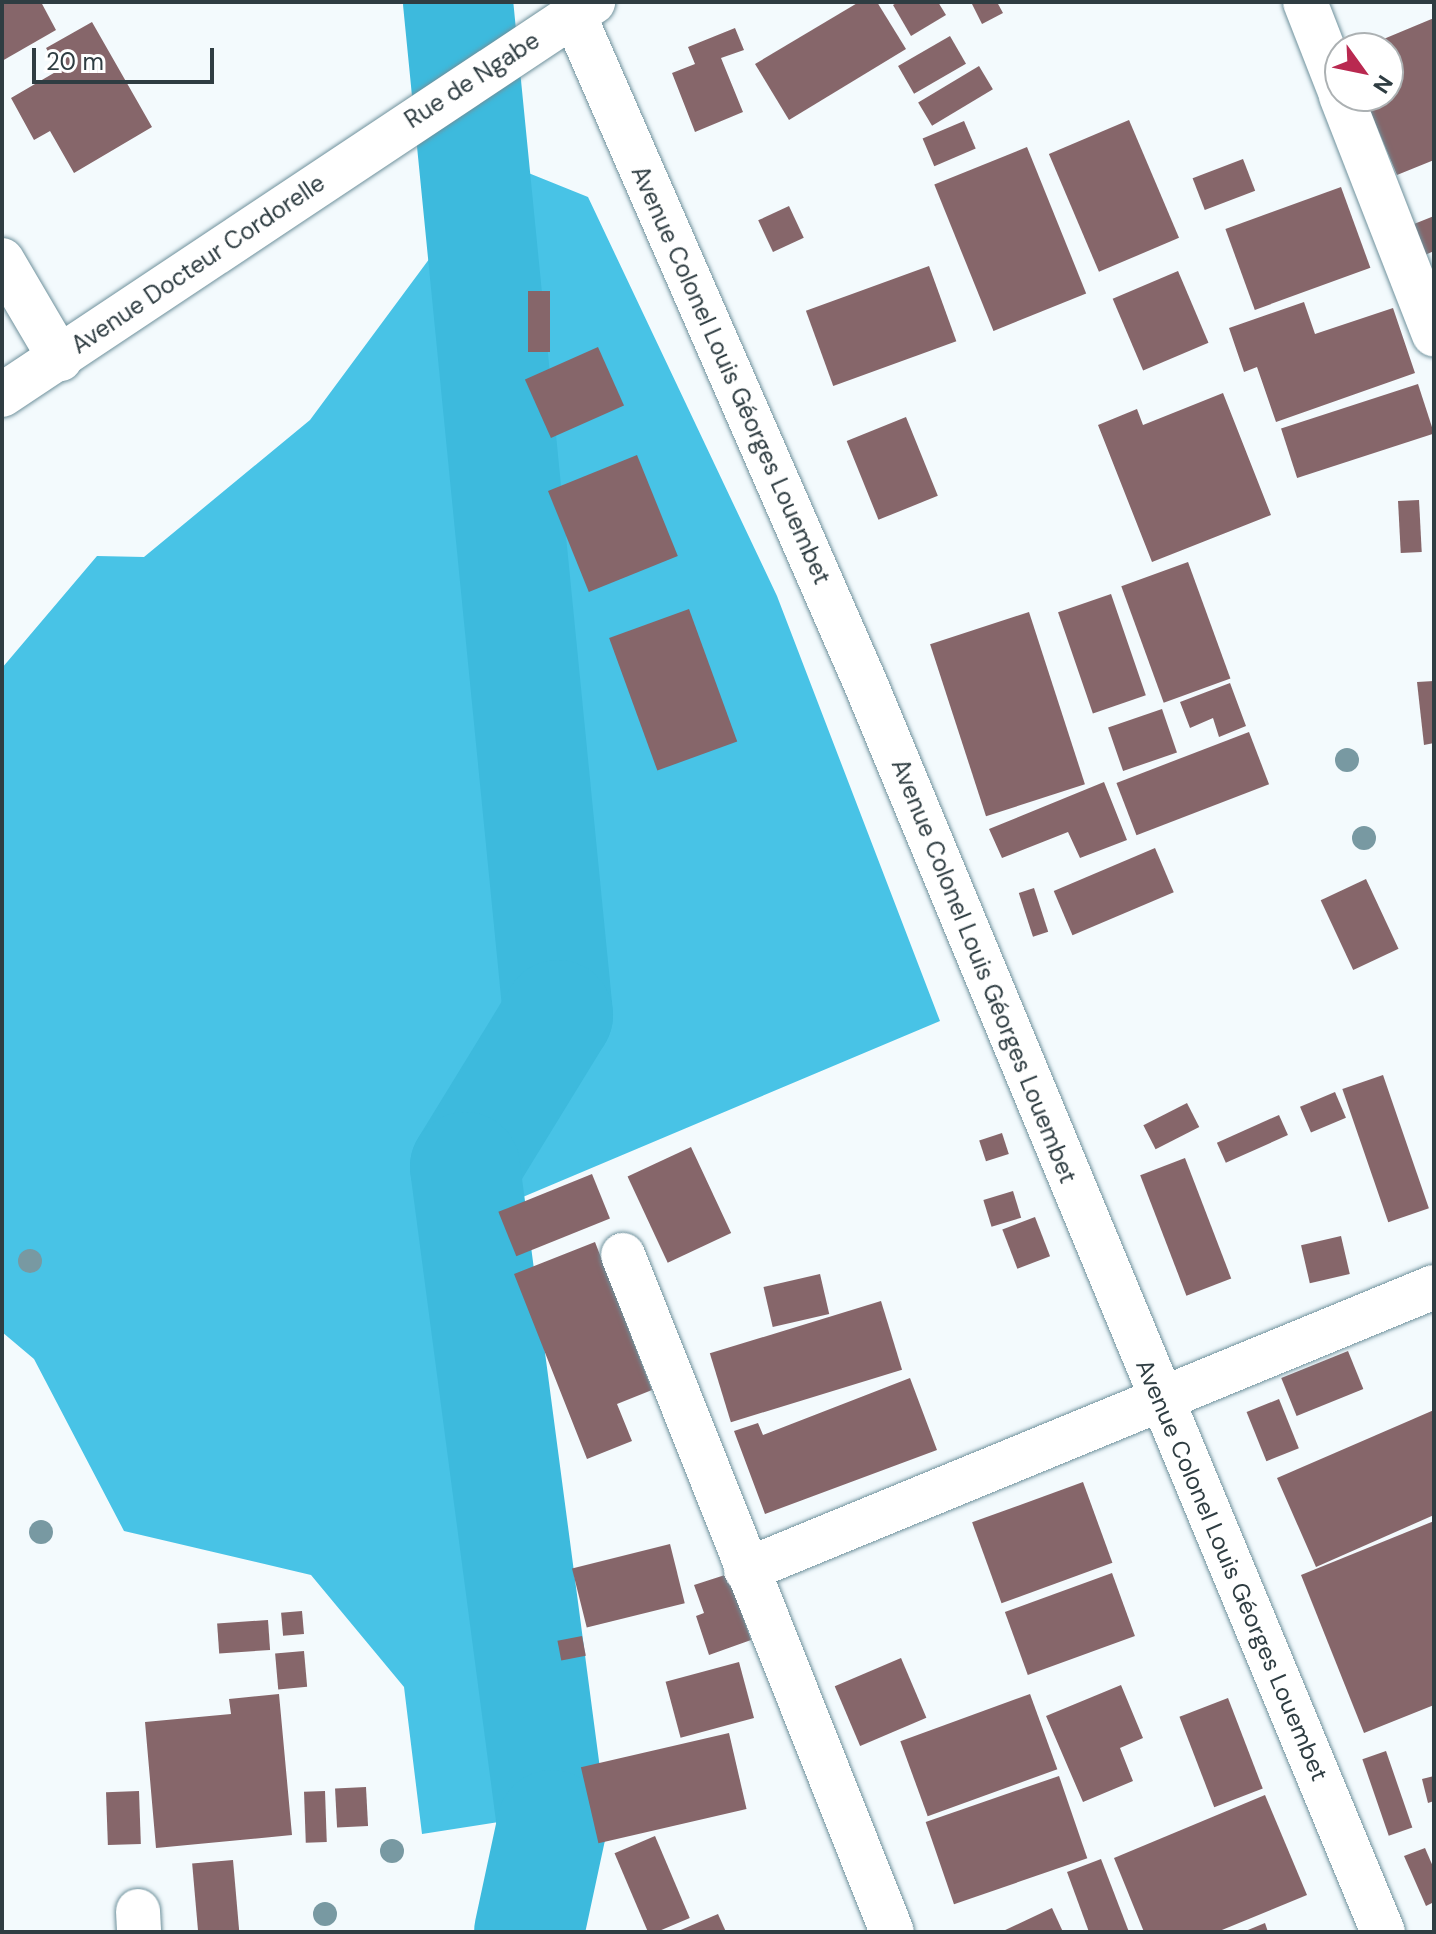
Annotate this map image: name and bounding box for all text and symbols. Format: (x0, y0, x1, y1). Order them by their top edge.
street label: Rue de Ngabe (399, 26, 545, 134)
scale bar (36, 32, 218, 82)
north arrow (1324, 32, 1404, 112)
text: 20 m (46, 46, 104, 77)
text: N (1366, 70, 1399, 99)
street label: Avenue Colonel Louis Géorges Louembet (625, 161, 837, 589)
street label: Avenue Docteur Cordorelle (66, 168, 330, 360)
street label: Avenue Colonel Louis Géorges Louembet (885, 755, 1083, 1187)
street label: Avenue Colonel Louis Géorges Louembet (1130, 1355, 1334, 1785)

